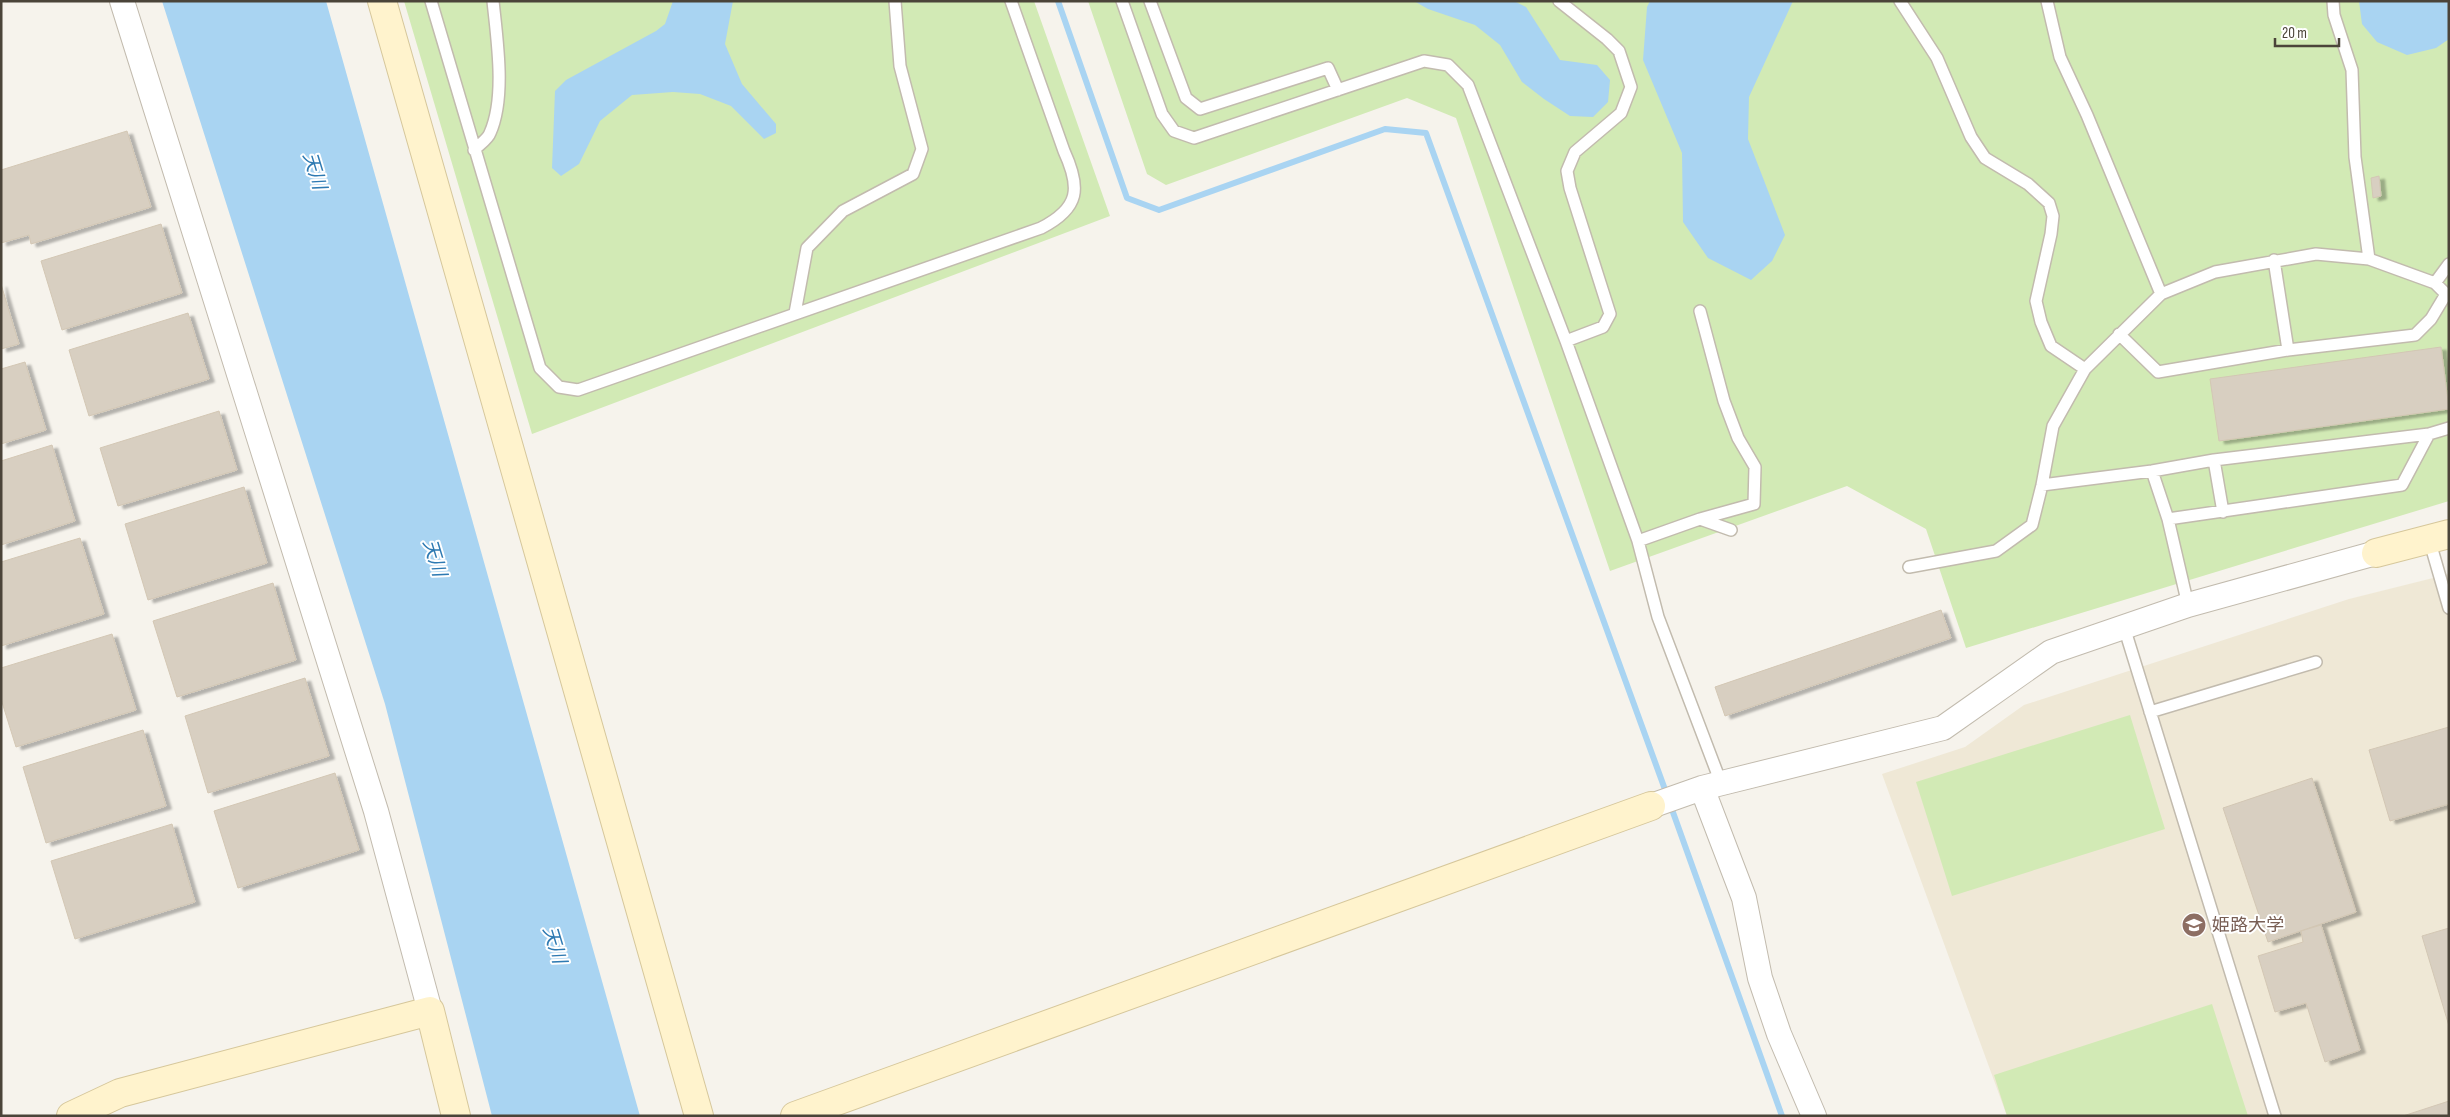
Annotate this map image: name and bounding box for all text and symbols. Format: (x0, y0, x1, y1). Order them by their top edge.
scale bar (2275, 15, 2339, 47)
text: 20 m (2282, 24, 2307, 43)
water label: 天川 (297, 149, 331, 194)
water label: 天川 (417, 536, 451, 581)
school or university icon: 姫路大学 (2181, 912, 2207, 938)
place label: 姫路大学 (2212, 915, 2284, 936)
water label: 天川 (537, 923, 571, 968)

